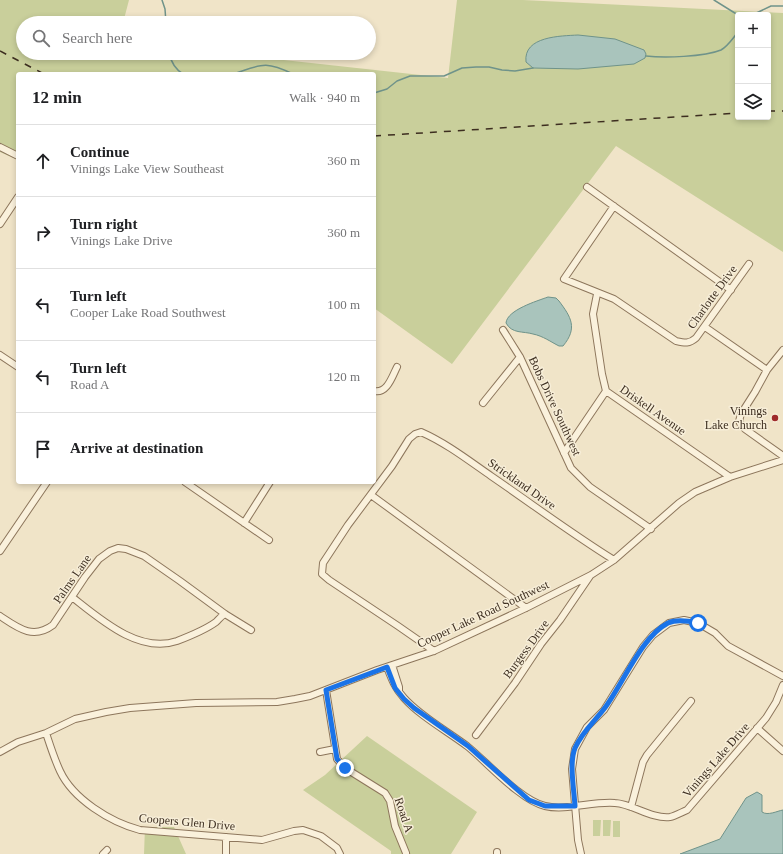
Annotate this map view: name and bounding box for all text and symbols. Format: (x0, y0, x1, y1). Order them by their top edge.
map controls (735, 12, 771, 120)
button: + (735, 12, 771, 48)
search box (16, 16, 376, 60)
icon: search (30, 27, 52, 49)
text: Search here (62, 30, 132, 46)
button: − (735, 48, 771, 84)
button: layers (735, 84, 771, 120)
text: 12 min (32, 88, 82, 107)
text: Walk · 940 m (289, 90, 360, 105)
text: Continue (70, 144, 129, 160)
icon: ahead (32, 150, 54, 172)
text: 360 m (327, 153, 360, 168)
text: Vinings Lake View Southeast (70, 161, 224, 176)
text: Turn right (70, 216, 137, 232)
icon: right (32, 222, 54, 244)
text: 360 m (327, 225, 360, 240)
text: Vinings Lake Drive (70, 233, 172, 248)
street label: Charlotte Drive (684, 263, 740, 331)
text: Turn left (70, 288, 127, 304)
icon: left (32, 294, 54, 316)
text: 100 m (327, 297, 360, 312)
text: Cooper Lake Road Southwest (70, 305, 226, 320)
street label: Bobs Drive Southwest (526, 354, 584, 459)
text: Turn left (70, 360, 127, 376)
icon: left (32, 366, 54, 388)
text: 120 m (327, 369, 360, 384)
text: Road A (70, 377, 109, 392)
street label: Driskell Avenue (617, 382, 689, 438)
place label: Vinings Lake Church (705, 404, 767, 432)
marker: Vinings Lake Church (770, 413, 780, 423)
icon: arrive (32, 438, 54, 460)
text: Arrive at destination (70, 440, 203, 456)
street label: Strickland Drive (485, 455, 559, 513)
street label: Palms Lane (50, 552, 94, 606)
street label: Cooper Lake Road Southwest (415, 577, 552, 651)
route start (689, 614, 707, 632)
street label: Burgess Drive (500, 617, 552, 681)
street label: Vinings Lake Drive (680, 720, 752, 800)
route end (336, 759, 354, 777)
street label: Road A (392, 796, 416, 835)
street label: Coopers Glen Drive (138, 811, 236, 833)

